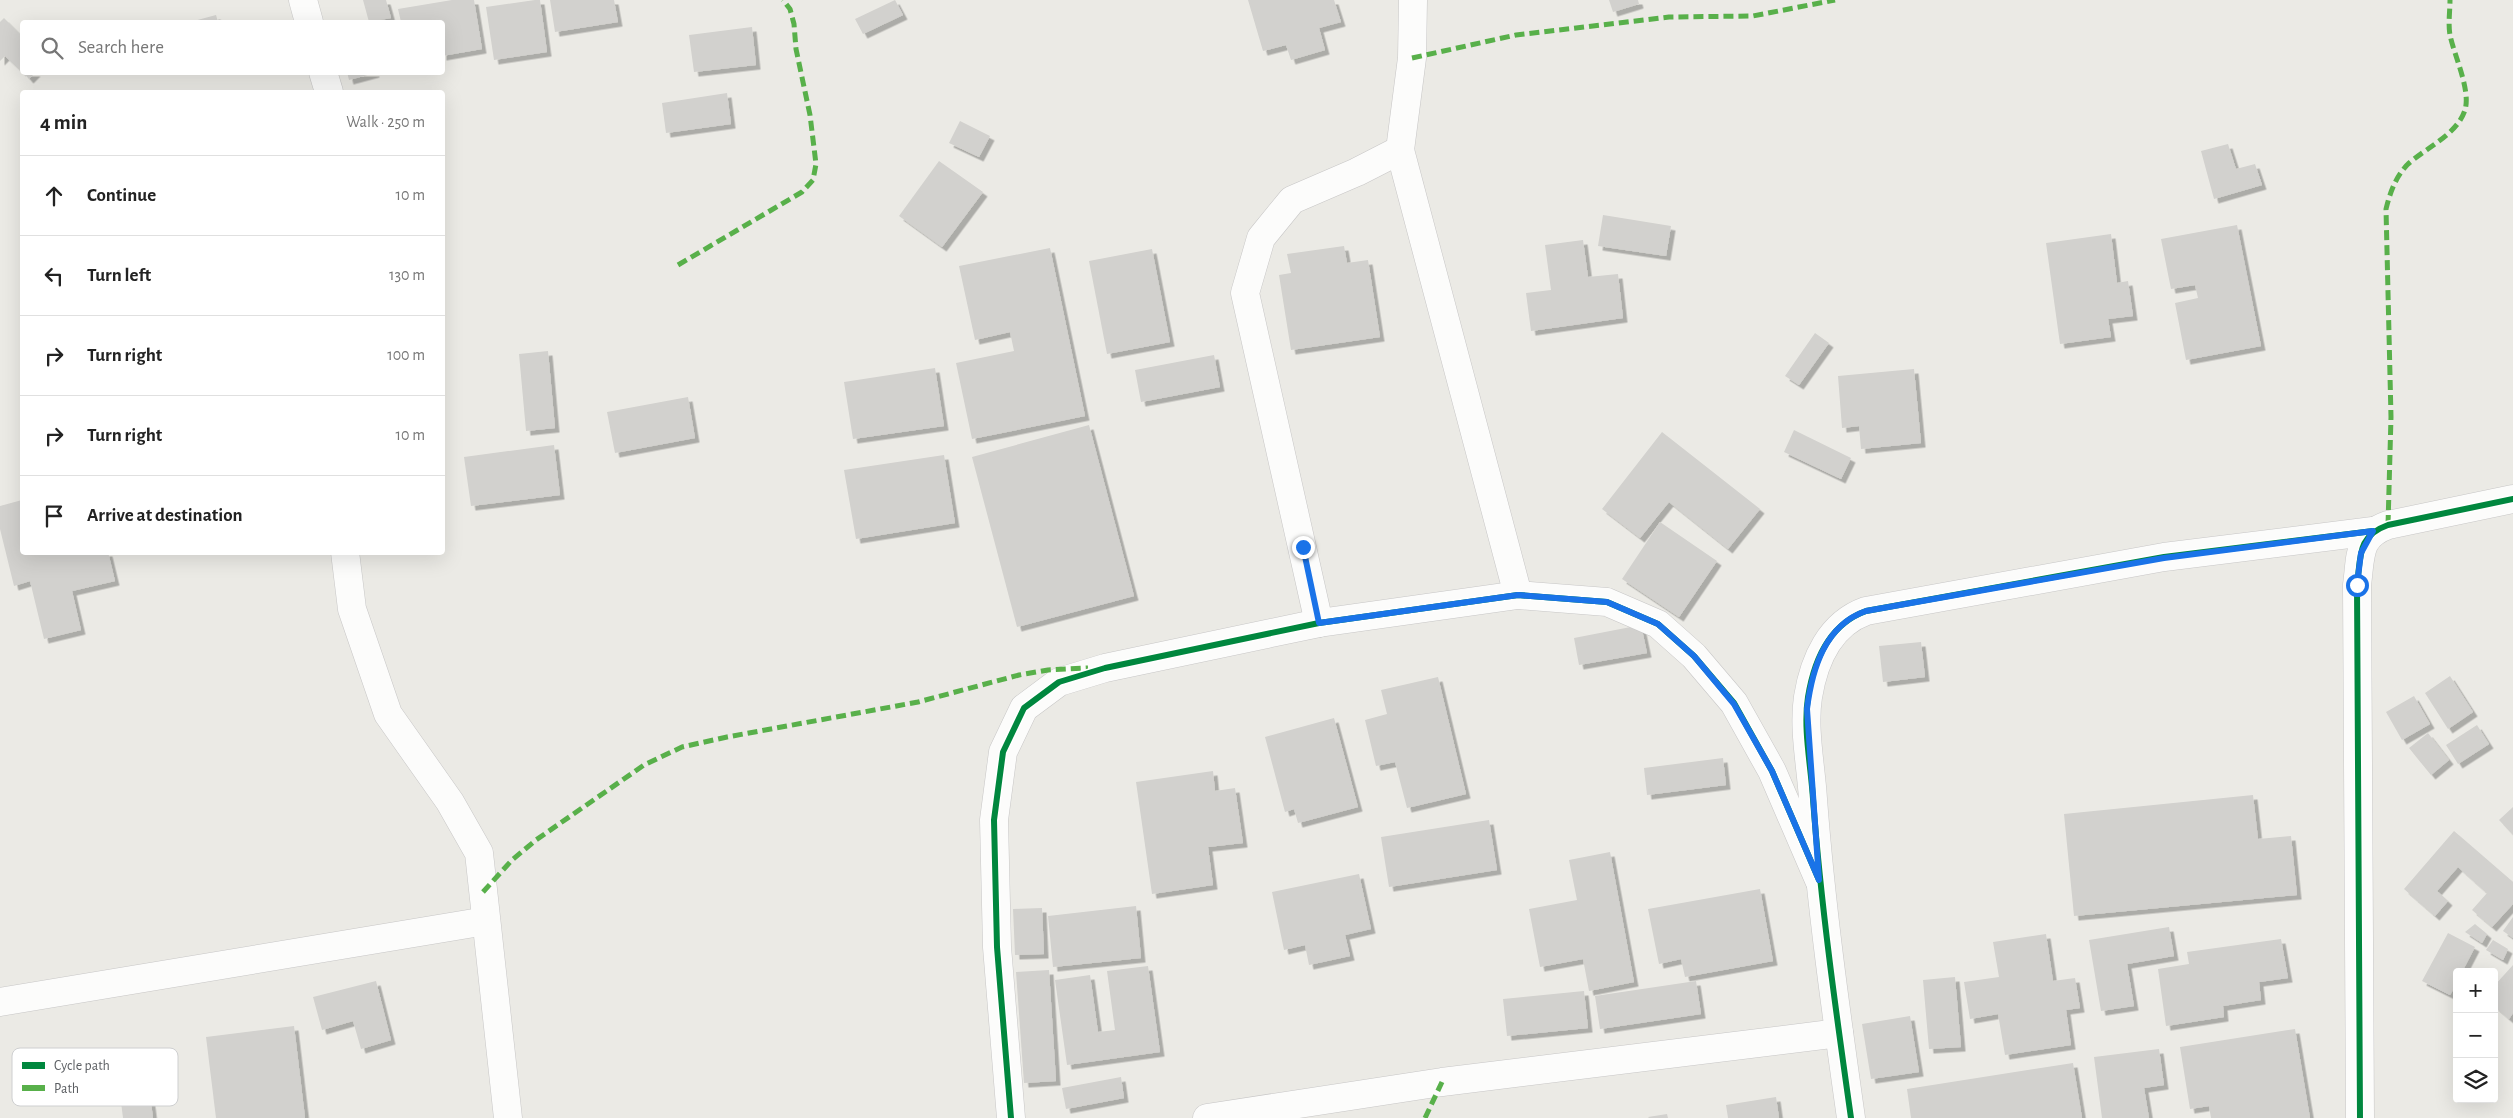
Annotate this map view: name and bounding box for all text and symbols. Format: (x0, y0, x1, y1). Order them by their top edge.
search box (20, 20, 445, 75)
icon: search (38, 34, 66, 62)
text: Search here (78, 38, 164, 57)
text: 4 min (40, 112, 87, 133)
text: Walk · 250 m (346, 114, 425, 130)
icon: ahead (40, 182, 68, 210)
text: Continue (87, 186, 156, 205)
text: 10 m (396, 187, 425, 203)
icon: left (40, 262, 68, 290)
text: Turn left (87, 266, 151, 285)
text: 130 m (389, 267, 425, 283)
icon: right (40, 342, 68, 370)
text: Turn right (87, 346, 162, 365)
text: 100 m (387, 347, 425, 363)
icon: right (40, 422, 68, 450)
text: Turn right (87, 426, 162, 445)
text: 10 m (396, 427, 425, 443)
icon: arrive (40, 502, 68, 530)
text: Arrive at destination (87, 506, 243, 525)
route end (1292, 536, 1315, 559)
route start (2346, 574, 2369, 597)
map controls (2453, 968, 2498, 1103)
button: + (2453, 968, 2498, 1013)
button: − (2453, 1013, 2498, 1058)
legend (12, 1048, 178, 1106)
button: layers (2453, 1058, 2498, 1103)
text: Cycle path (54, 1059, 110, 1073)
text: Path (54, 1082, 79, 1096)

